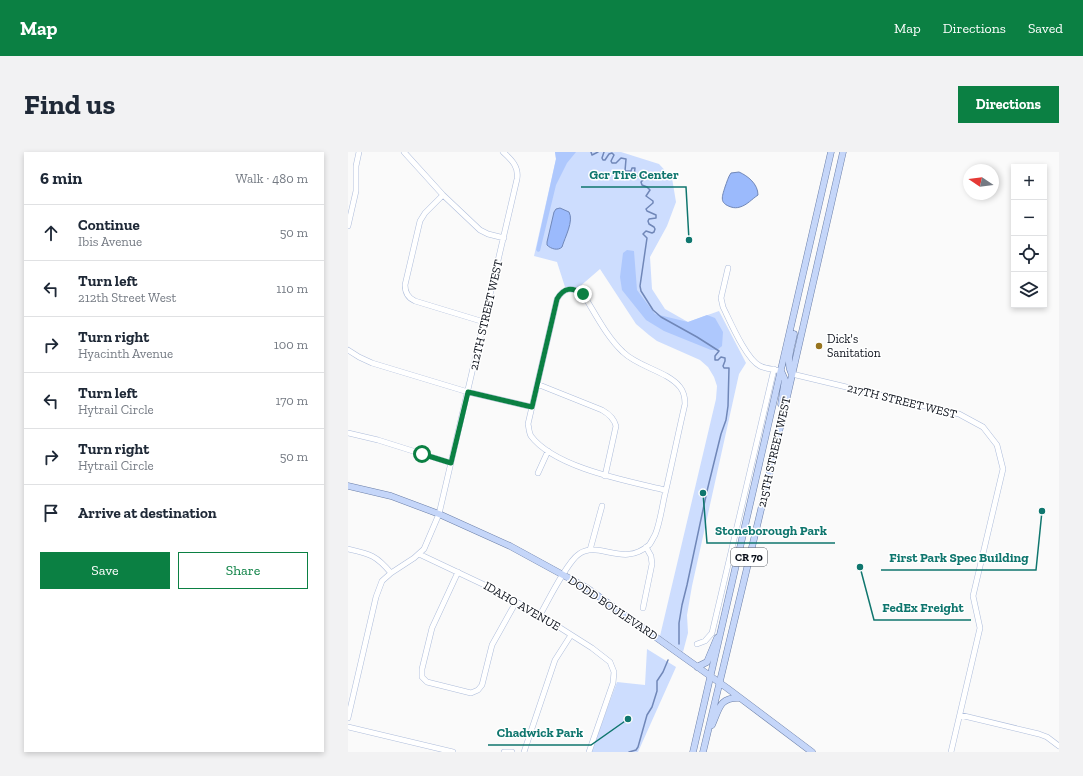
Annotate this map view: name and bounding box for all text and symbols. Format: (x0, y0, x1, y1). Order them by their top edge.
text: Map (20, 17, 57, 40)
text: Map (894, 20, 921, 37)
text: Directions (943, 20, 1006, 37)
text: Saved (1028, 20, 1063, 37)
button: Directions (958, 86, 1059, 123)
text: Find us (24, 88, 115, 121)
callout: Gcr Tire Center (581, 162, 686, 187)
north arrow (963, 164, 999, 200)
map controls (1011, 164, 1047, 308)
button: + (1011, 164, 1047, 200)
text: Gcr Tire Center (589, 167, 679, 182)
text: 6 min (40, 168, 82, 188)
text: Walk · 480 m (236, 171, 308, 186)
button: − (1011, 200, 1047, 236)
text: Continue (78, 216, 140, 234)
icon: ahead (40, 222, 62, 244)
text: 50 m (280, 225, 308, 240)
text: Ibis Avenue (78, 234, 142, 249)
button: locate (1011, 236, 1047, 272)
street label: 212TH STREET WEST (466, 258, 506, 372)
text: Turn left (78, 272, 138, 290)
button: layers (1011, 272, 1047, 308)
icon: left (40, 278, 62, 300)
text: 110 m (276, 281, 308, 296)
route end (574, 285, 592, 303)
text: 212th Street West (78, 290, 176, 305)
text: Turn right (78, 328, 149, 346)
place label: Dick's Sanitation (827, 332, 881, 360)
icon: right (40, 334, 62, 356)
text: 100 m (274, 337, 308, 352)
marker: Dick's Sanitation (814, 341, 824, 351)
text: Hyacinth Avenue (78, 346, 173, 361)
street label: 217TH STREET WEST (846, 381, 959, 422)
text: Turn left (78, 384, 138, 402)
icon: left (40, 390, 62, 412)
text: 170 m (275, 393, 308, 408)
street label: 215TH STREET WEST (754, 395, 794, 509)
text: Hytrail Circle (78, 402, 154, 417)
text: Turn right (78, 440, 149, 458)
route start (413, 445, 431, 463)
icon: right (40, 446, 62, 468)
text: 50 m (280, 449, 308, 464)
text: Hytrail Circle (78, 458, 154, 473)
icon: arrive (40, 502, 62, 524)
text: Arrive at destination (78, 504, 217, 522)
callout: Stoneborough Park (707, 518, 835, 543)
text: Stoneborough Park (715, 523, 827, 538)
callout: First Park Spec Building (881, 545, 1036, 570)
road number: CR 70 (731, 548, 767, 566)
text: First Park Spec Building (889, 550, 1029, 565)
button: Save (40, 552, 170, 589)
button: Share (178, 552, 308, 589)
street label: DODD BOULEVARD (565, 573, 661, 643)
street label: IDAHO AVENUE (481, 578, 563, 634)
callout: FedEx Freight (874, 595, 971, 620)
text: FedEx Freight (882, 600, 965, 615)
callout: Chadwick Park (488, 720, 591, 745)
text: Chadwick Park (497, 725, 583, 740)

